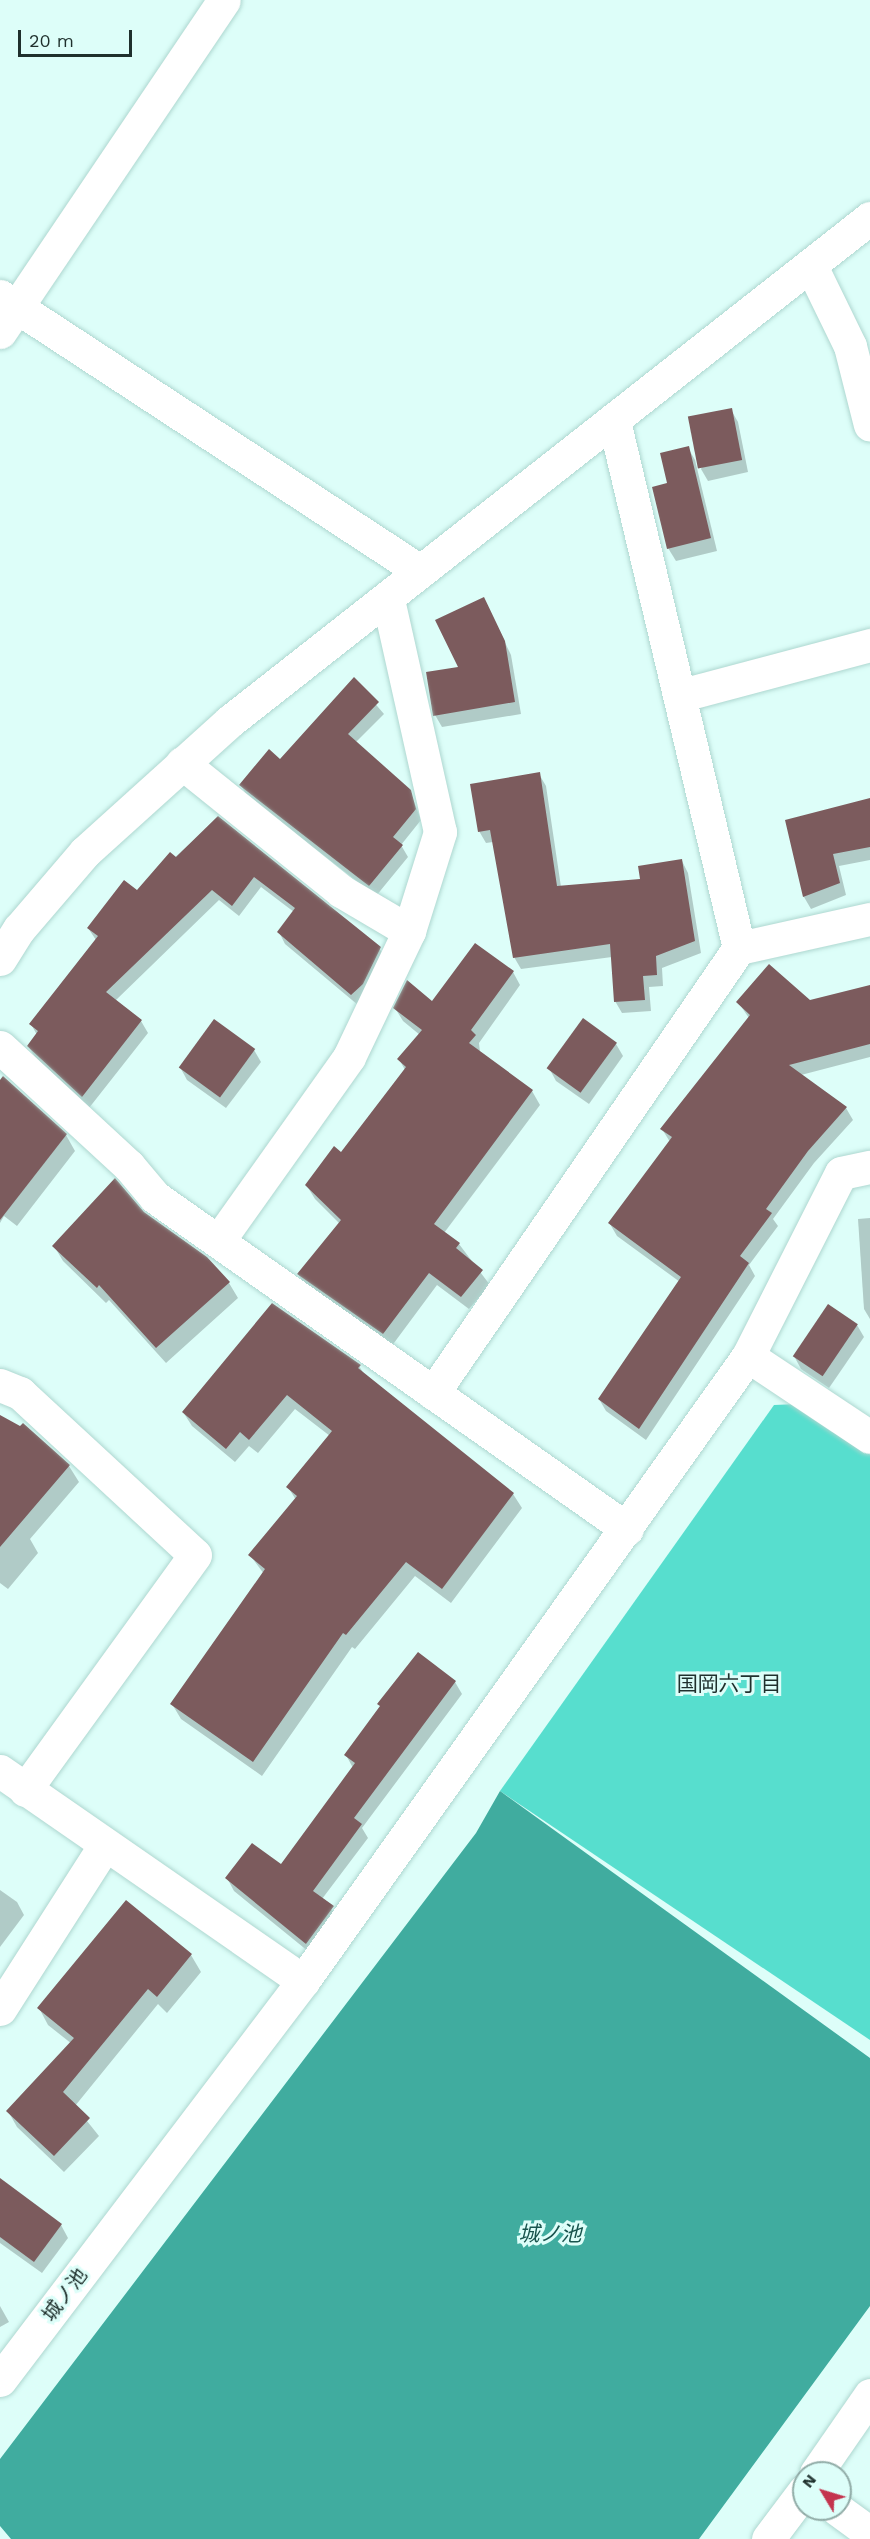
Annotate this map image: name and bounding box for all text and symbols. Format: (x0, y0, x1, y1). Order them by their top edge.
scale bar (21, 18, 135, 56)
text: 20 m (29, 30, 74, 51)
district label: 国岡六丁目 (677, 1671, 781, 1697)
water label: 城ノ池 (519, 2221, 581, 2247)
street label: 城ノ池 (37, 2264, 93, 2326)
north arrow (792, 2461, 852, 2521)
text: N (798, 2470, 820, 2491)

